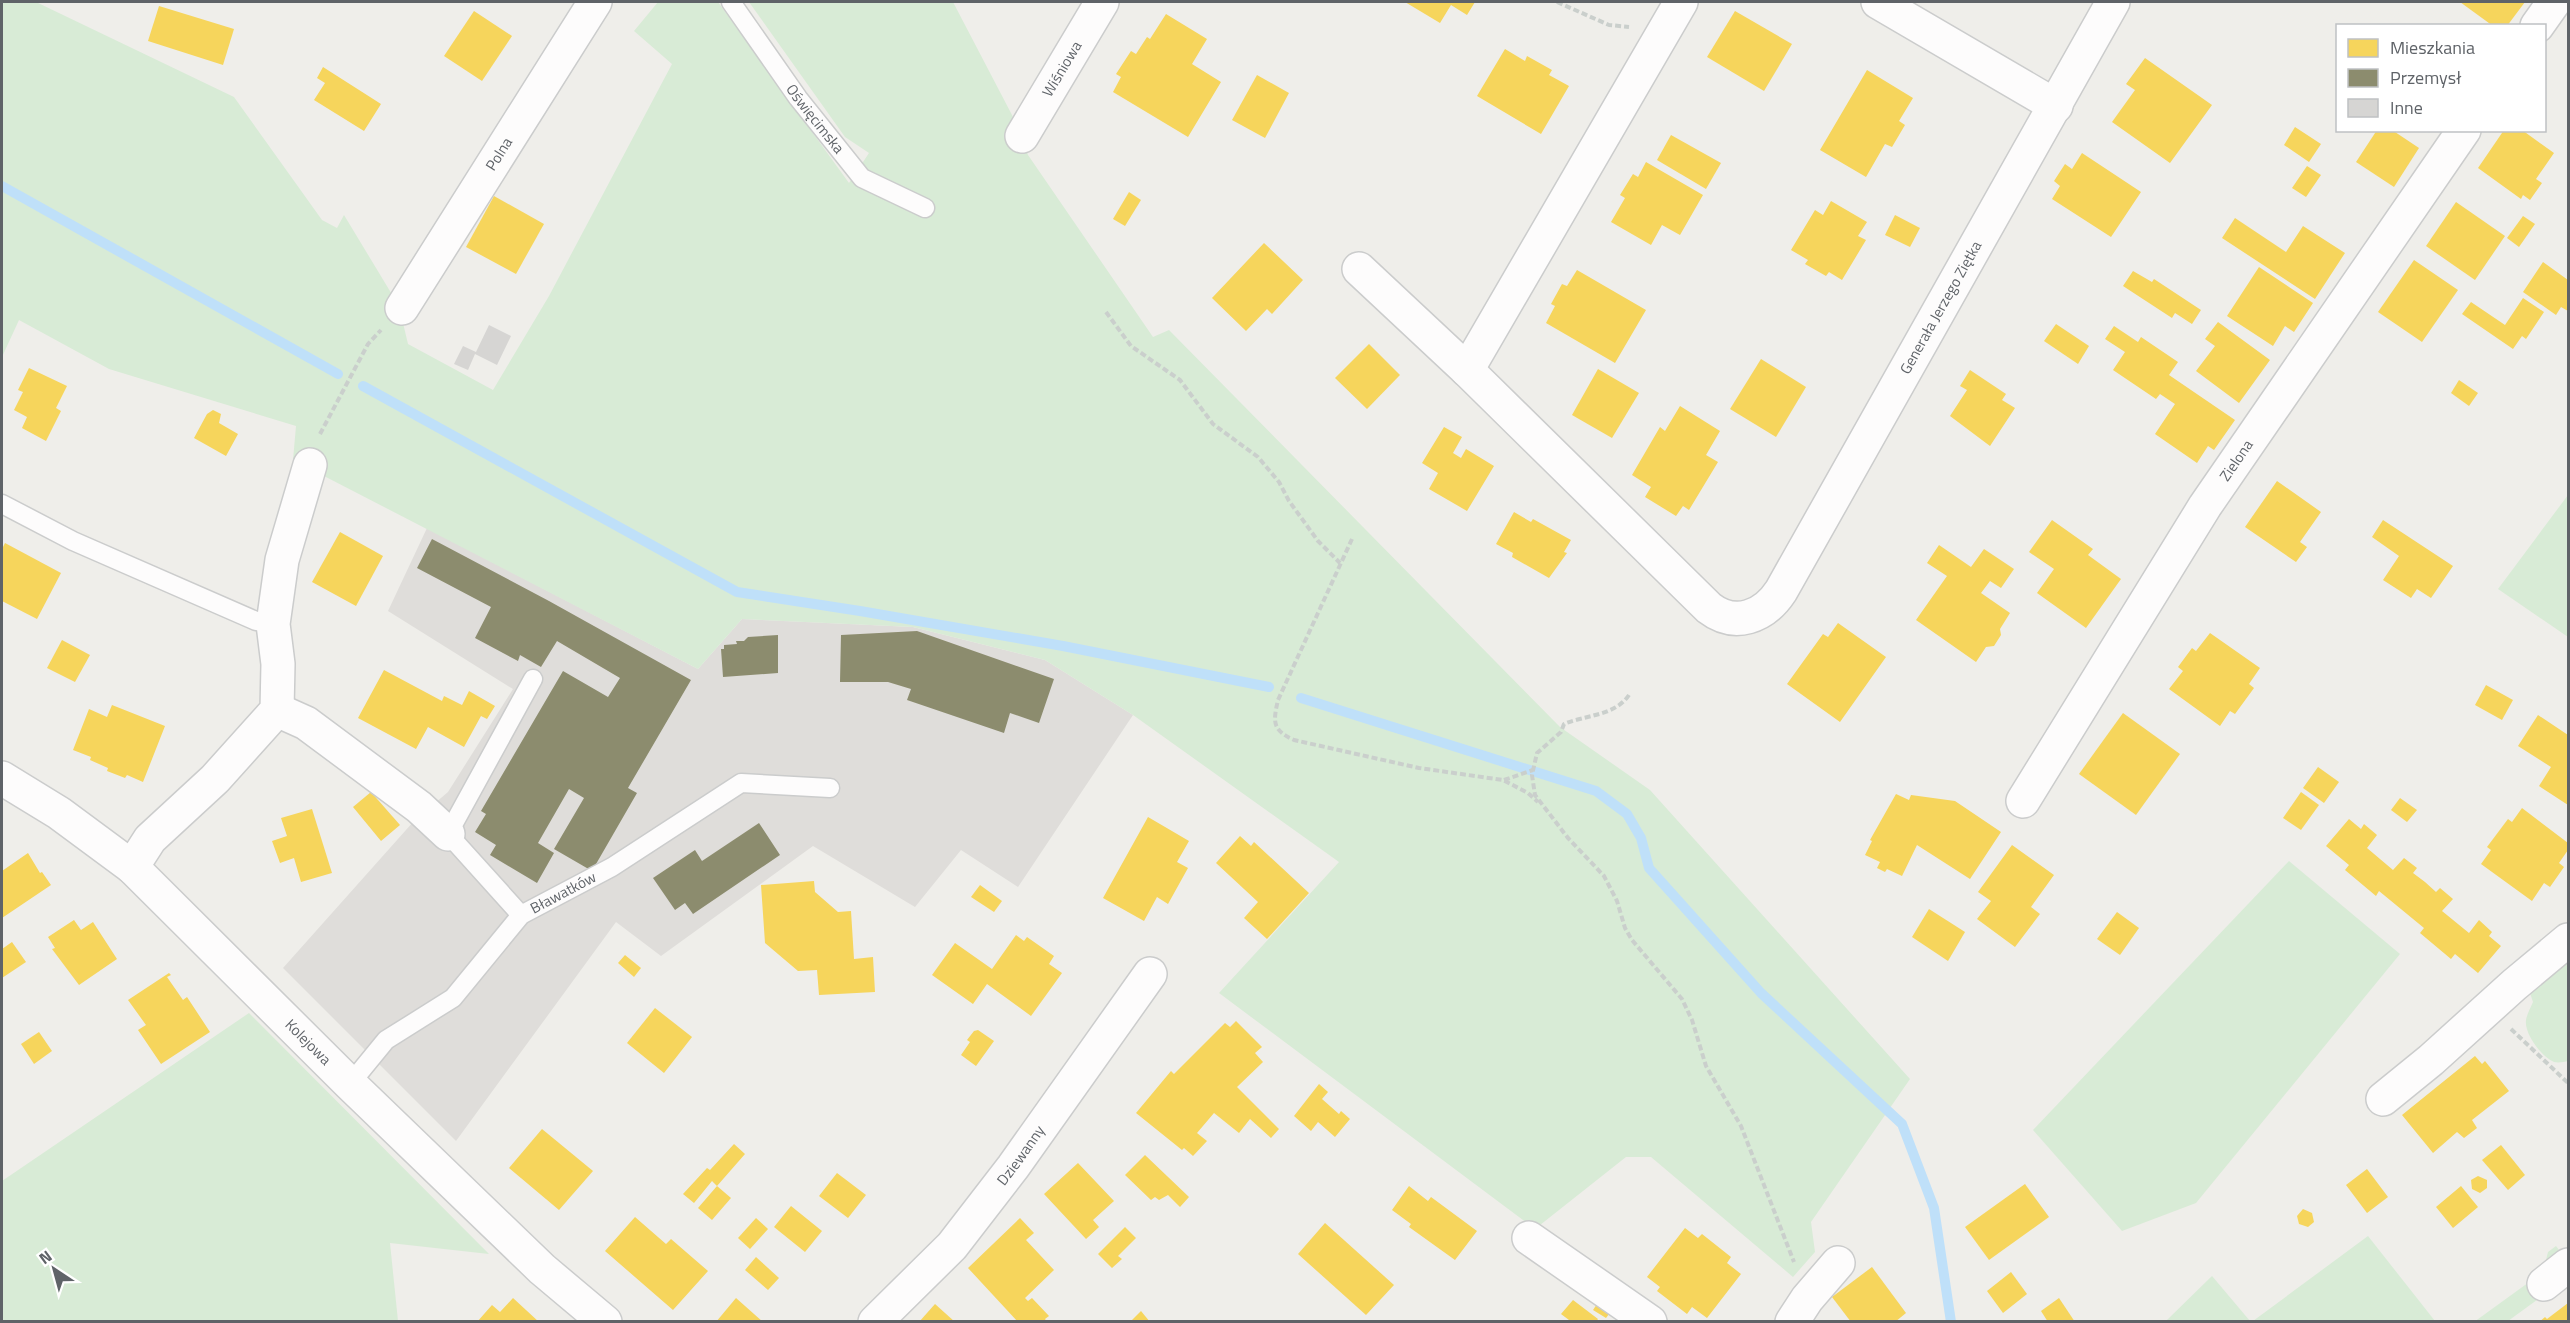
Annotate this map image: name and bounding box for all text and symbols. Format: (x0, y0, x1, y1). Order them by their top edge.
legend (2336, 24, 2546, 132)
text: Mieszkania (2390, 34, 2475, 61)
street label: Wiśniowa (1036, 36, 1087, 101)
text: Przemysł (2390, 64, 2462, 91)
street label: Oświęcimska (781, 79, 850, 159)
text: Inne (2390, 94, 2423, 121)
street label: Polna (479, 132, 518, 175)
street label: Generała Jerzego Ziętka (1894, 236, 1987, 378)
street label: Zielona (2214, 434, 2259, 486)
street label: Bławatków (526, 865, 600, 919)
street label: Kolejowa (280, 1013, 337, 1071)
street label: Dziewanny (991, 1120, 1050, 1190)
north arrow (24, 1239, 84, 1299)
text: N (34, 1244, 57, 1270)

